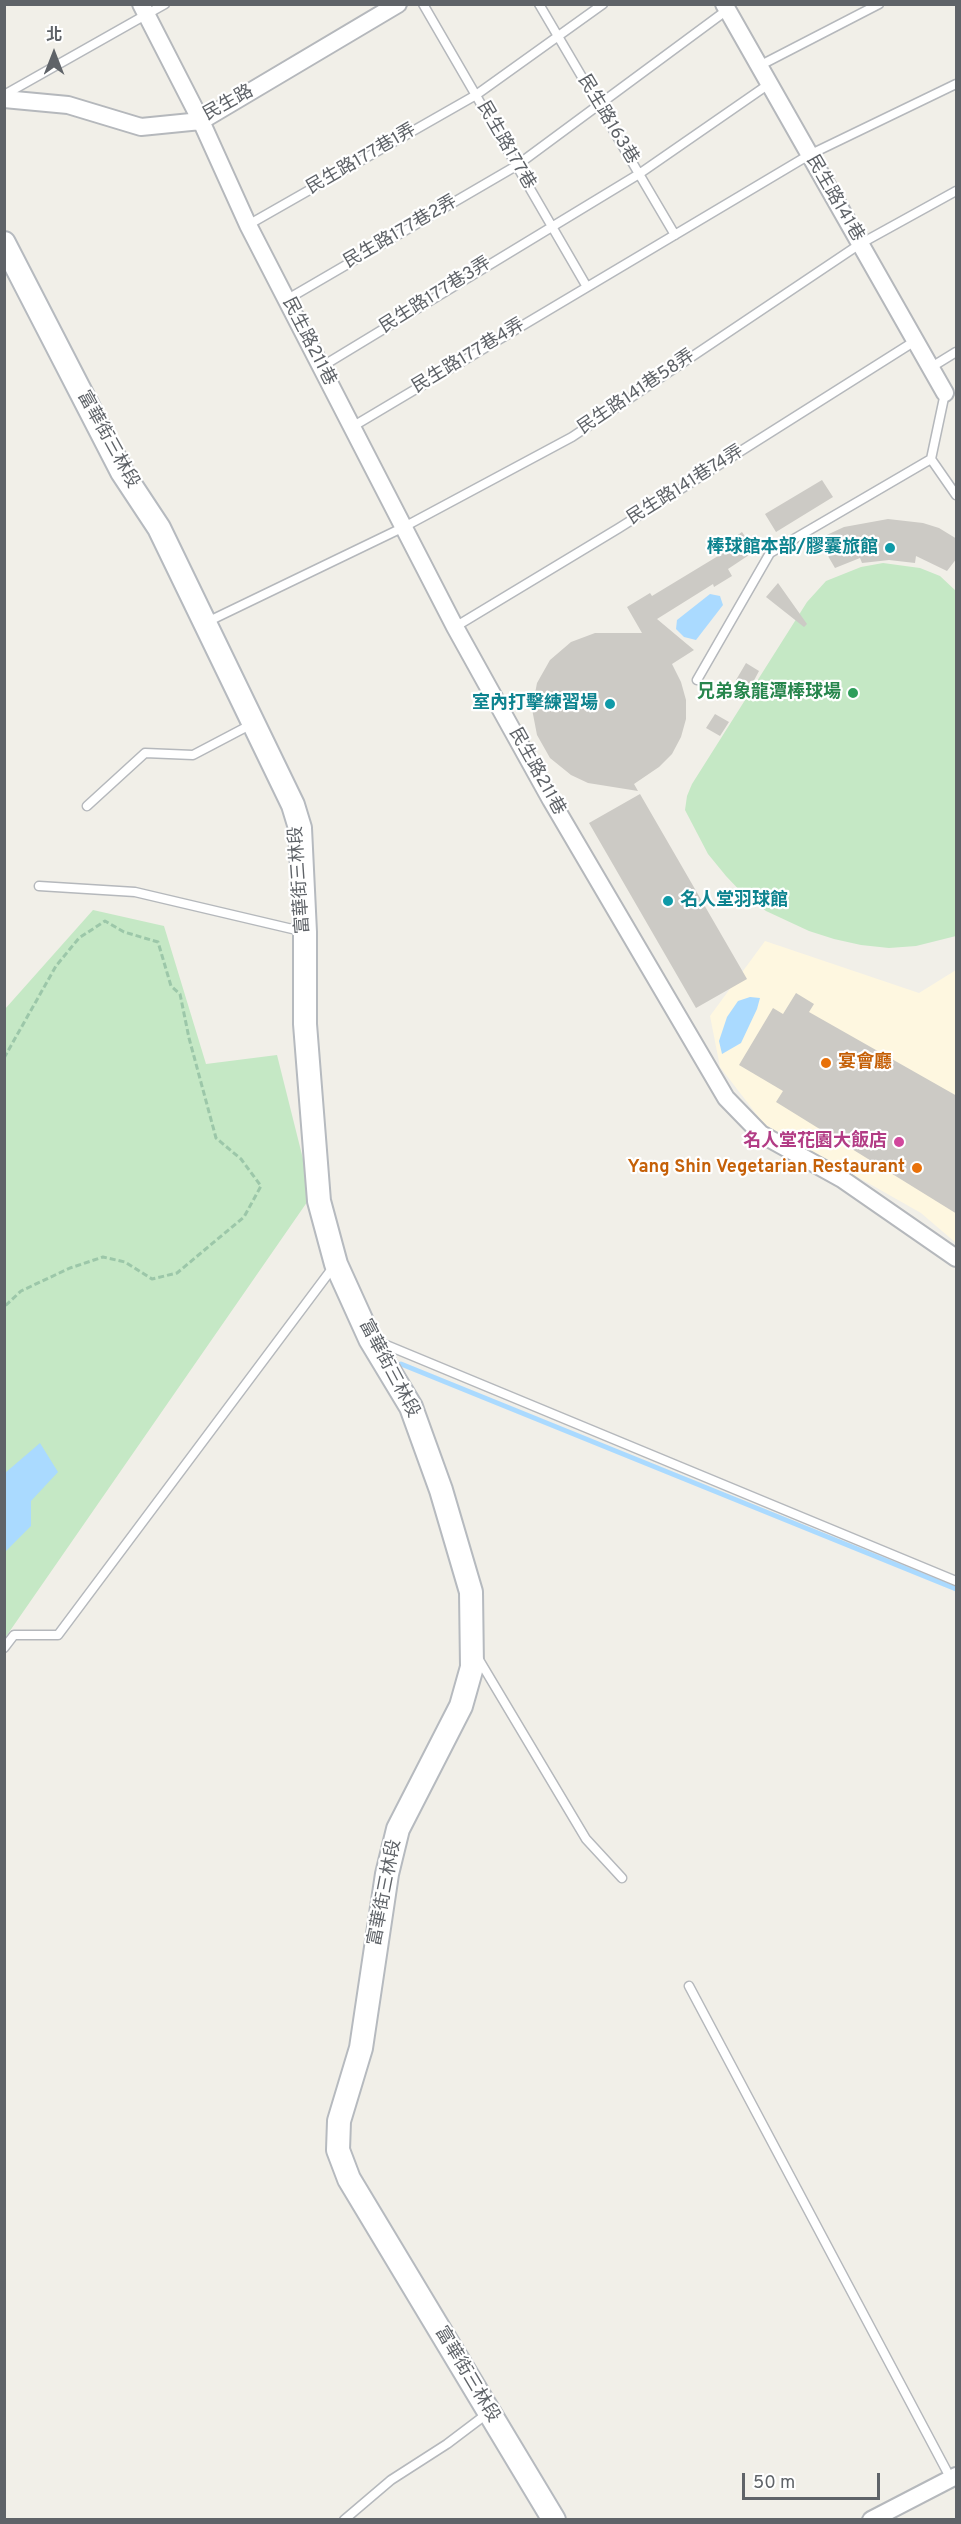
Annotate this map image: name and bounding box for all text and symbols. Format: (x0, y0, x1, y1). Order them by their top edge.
north arrow (24, 24, 84, 84)
text: 北 (46, 26, 62, 46)
street label: 民生路163巷 (572, 71, 642, 169)
street label: 民生路 (200, 81, 258, 127)
street label: 民生路177巷 (471, 98, 539, 194)
street label: 民生路177巷1弄 (303, 120, 421, 200)
street label: 民生路141巷 (801, 152, 867, 246)
street label: 民生路177巷2弄 (341, 192, 461, 274)
street label: 民生路177巷3弄 (376, 253, 496, 339)
street label: 民生路211巷 (276, 294, 340, 390)
street label: 民生路177巷4弄 (409, 315, 529, 399)
street label: 民生路141巷58弄 (574, 346, 700, 440)
street label: 富華街三林段 (71, 388, 143, 492)
street label: 民生路141巷74弄 (624, 442, 748, 530)
place label: 棒球館本部/膠囊旅館 (707, 537, 878, 559)
marker: 棒球館本部/膠囊旅館 (883, 541, 897, 555)
place label: 兄弟象龍潭棒球場 (697, 682, 841, 704)
marker: 兄弟象龍潭棒球場 (846, 686, 860, 700)
place label: 室內打擊練習場 (472, 693, 598, 715)
marker: 室內打擊練習場 (603, 697, 617, 711)
street label: 民生路211巷 (503, 725, 569, 819)
street label: 富華街三林段 (286, 825, 316, 935)
place label: 名人堂羽球館 (680, 890, 788, 912)
marker: 名人堂羽球館 (661, 894, 675, 908)
place label: 宴會廳 (838, 1052, 892, 1074)
marker: 宴會廳 (819, 1056, 833, 1070)
place label: 名人堂花園大飯店 (743, 1131, 887, 1153)
marker: 名人堂花園大飯店 (892, 1135, 906, 1149)
place label: Yang Shin Vegetarian Restaurant (627, 1157, 905, 1179)
marker: Yang Shin Vegetarian Restaurant (910, 1161, 924, 1175)
street label: 富華街三林段 (353, 1316, 423, 1422)
street label: 富華街三林段 (365, 1838, 407, 1948)
street label: 富華街三林段 (429, 2323, 503, 2427)
scale bar (745, 2461, 883, 2499)
text: 50 m (753, 2472, 795, 2495)

